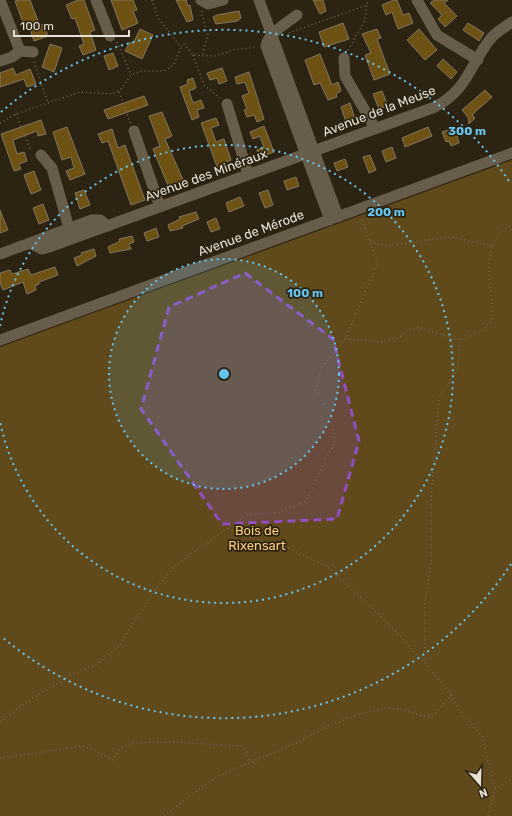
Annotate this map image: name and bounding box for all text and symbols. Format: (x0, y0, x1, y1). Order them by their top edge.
scale bar (14, 12, 129, 38)
text: 100 m (20, 19, 54, 33)
street label: Avenue de la Meuse (320, 83, 438, 139)
text: 300 m (448, 124, 486, 138)
street label: Avenue des Minéraux (143, 146, 269, 204)
text: 200 m (367, 205, 405, 219)
street label: Avenue de Mérode (196, 207, 306, 259)
text: 100 m (287, 286, 323, 300)
centre of rings (217, 367, 231, 381)
park label: Bois de Rixensart (228, 523, 286, 553)
north arrow (460, 764, 500, 804)
text: N (477, 785, 489, 800)

